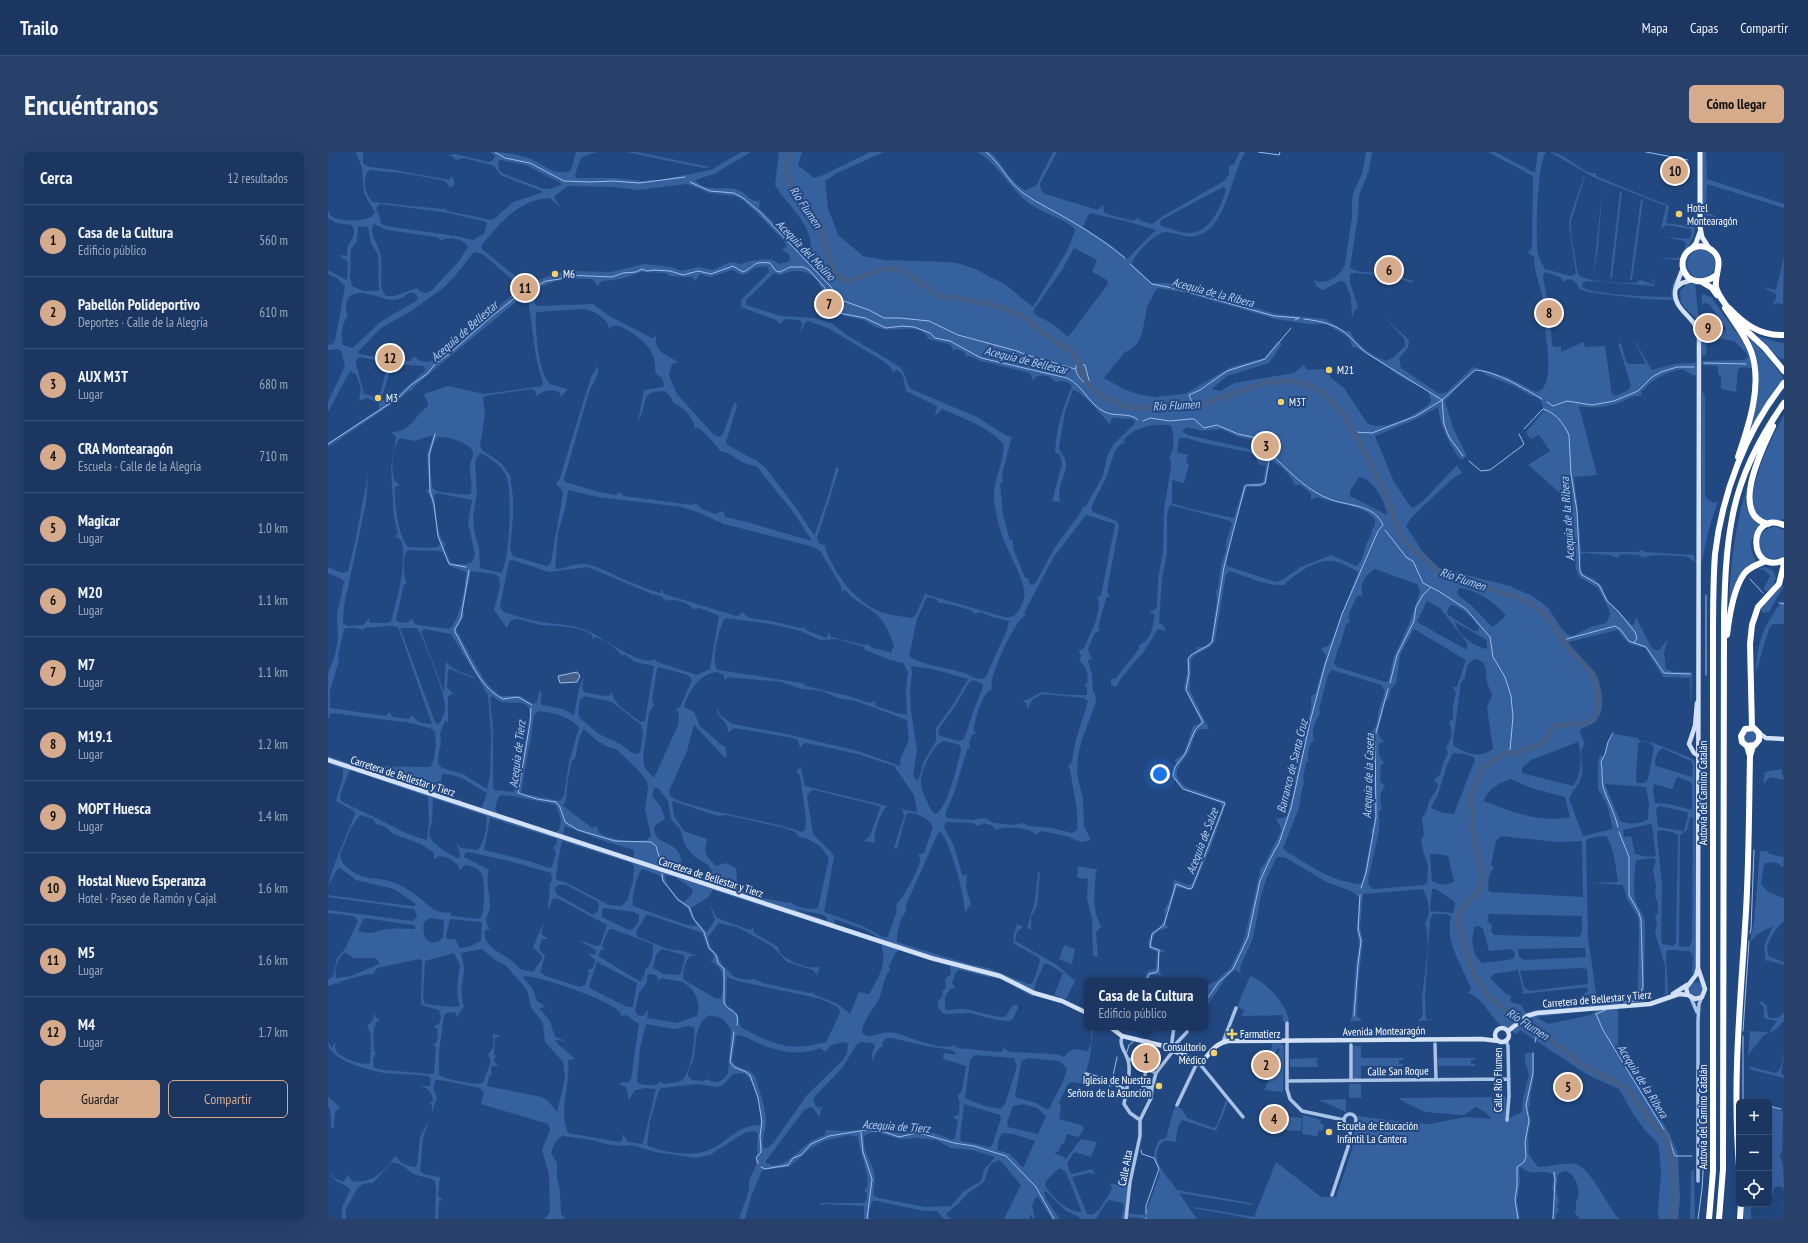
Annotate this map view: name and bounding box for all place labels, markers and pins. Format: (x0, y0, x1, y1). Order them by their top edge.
pin: 10 (1662, 156, 1688, 186)
place label: Hotel Montearagón (1687, 201, 1737, 228)
marker: Hotel Montearagón (1674, 209, 1684, 219)
pin: 6 (1376, 255, 1402, 285)
place label: M6 (563, 267, 575, 281)
marker: M6 (550, 269, 560, 279)
pin: 11 (512, 273, 538, 303)
pin: 7 (816, 289, 842, 319)
pin: 8 (1536, 298, 1562, 328)
pin: 9 (1695, 313, 1721, 343)
pin: 12 (377, 343, 403, 373)
place label: M21 (1337, 363, 1354, 377)
marker: M21 (1324, 365, 1334, 375)
place label: M3 (386, 391, 398, 405)
marker: M3 (373, 393, 383, 403)
place label: M3T (1289, 395, 1306, 409)
marker: M3T (1276, 397, 1286, 407)
pin: 3 (1253, 431, 1279, 461)
place label: Farmatierz (1240, 1027, 1280, 1041)
marker: Farmatierz (1227, 1029, 1237, 1039)
place label: Consultorio Médico (1163, 1040, 1206, 1067)
pin: 1 (1133, 1043, 1159, 1073)
marker: Consultorio Médico (1209, 1048, 1219, 1058)
pin: 2 (1253, 1050, 1279, 1080)
pin: 5 (1555, 1072, 1581, 1102)
place label: Iglesia de Nuestra Señora de la Asunción (1067, 1073, 1151, 1100)
marker: Iglesia de Nuestra Señora de la Asunción (1154, 1081, 1164, 1091)
pin: 4 (1261, 1104, 1287, 1134)
place label: Escuela de Educación Infantil La Cantera (1337, 1119, 1418, 1146)
marker: Escuela de Educación Infantil La Cantera (1324, 1127, 1334, 1137)

